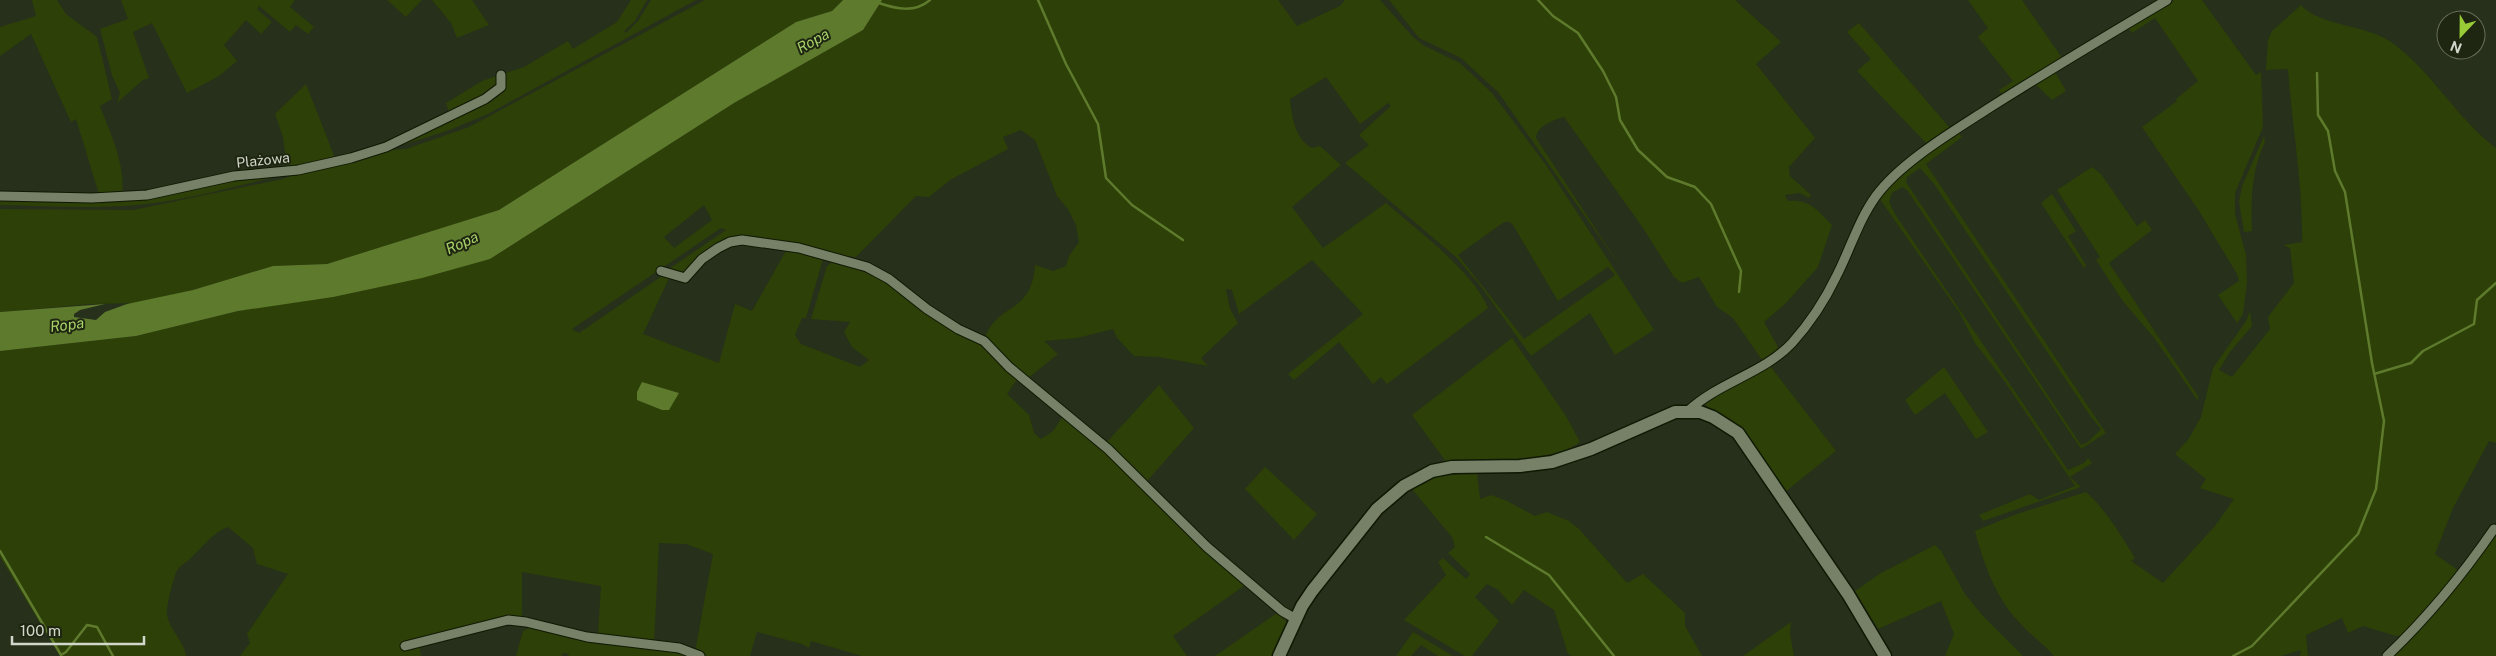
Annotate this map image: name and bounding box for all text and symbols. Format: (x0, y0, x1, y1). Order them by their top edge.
north arrow (2436, 10, 2486, 60)
water label: Ropa (794, 25, 832, 56)
text: N (2448, 38, 2464, 57)
street label: Plażowa (235, 149, 291, 171)
water label: Ropa (443, 228, 481, 257)
water label: Ropa (49, 314, 85, 335)
scale bar (12, 614, 145, 646)
text: 100 m (20, 622, 61, 639)

